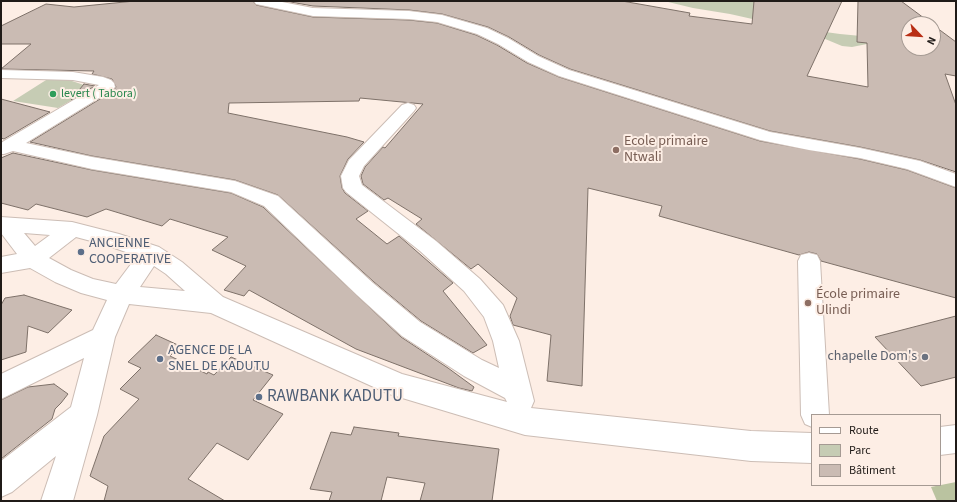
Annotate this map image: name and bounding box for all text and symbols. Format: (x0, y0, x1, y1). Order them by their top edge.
north arrow (901, 16, 941, 56)
text: N (923, 34, 940, 47)
place label: levert ( Tabora) (61, 87, 137, 101)
marker: levert ( Tabora) (48, 89, 58, 99)
place label: Ecole primaire Ntwali (624, 134, 708, 166)
marker: Ecole primaire Ntwali (611, 145, 621, 155)
place label: ANCIENNE COOPERATIVE (89, 236, 171, 268)
marker: ANCIENNE COOPERATIVE (76, 247, 86, 257)
place label: École primaire Ulindi (816, 287, 900, 320)
marker: École primaire Ulindi (803, 298, 813, 308)
place label: AGENCE DE LA SNEL DE KADUTU (168, 343, 270, 376)
place label: chapelle Dom's (827, 349, 917, 365)
marker: chapelle Dom's (920, 352, 930, 362)
marker: AGENCE DE LA SNEL DE KADUTU (155, 354, 165, 364)
place label: RAWBANK KADUTU (267, 387, 403, 407)
marker: RAWBANK KADUTU (254, 392, 264, 402)
legend (811, 414, 941, 486)
text: Route (849, 422, 879, 439)
text: Parc (849, 442, 871, 459)
text: Bâtiment (849, 462, 895, 479)

